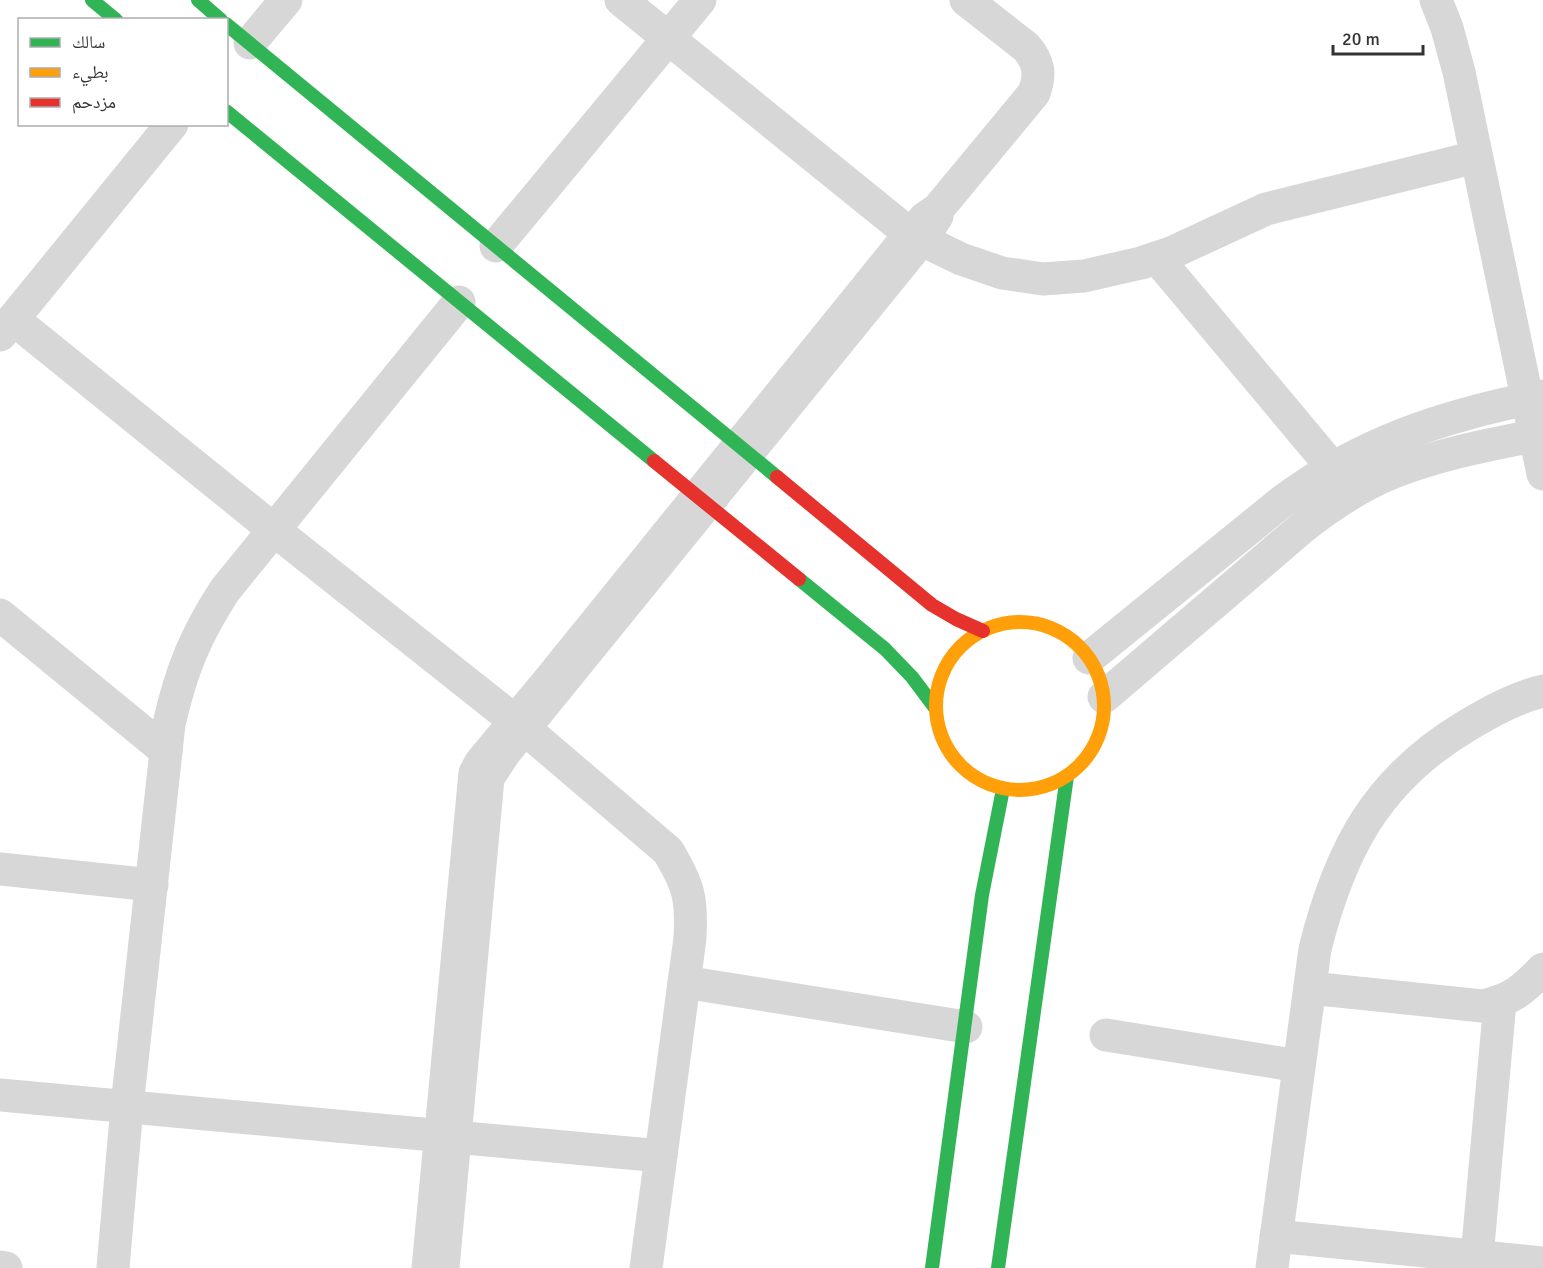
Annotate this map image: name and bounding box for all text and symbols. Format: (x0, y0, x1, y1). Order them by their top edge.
legend (18, 18, 228, 126)
scale bar (1333, 18, 1423, 56)
text: 20 m (1342, 28, 1380, 50)
text: سالك (72, 31, 105, 53)
text: بطيء (72, 61, 109, 87)
text: مزدحم (72, 91, 116, 114)

